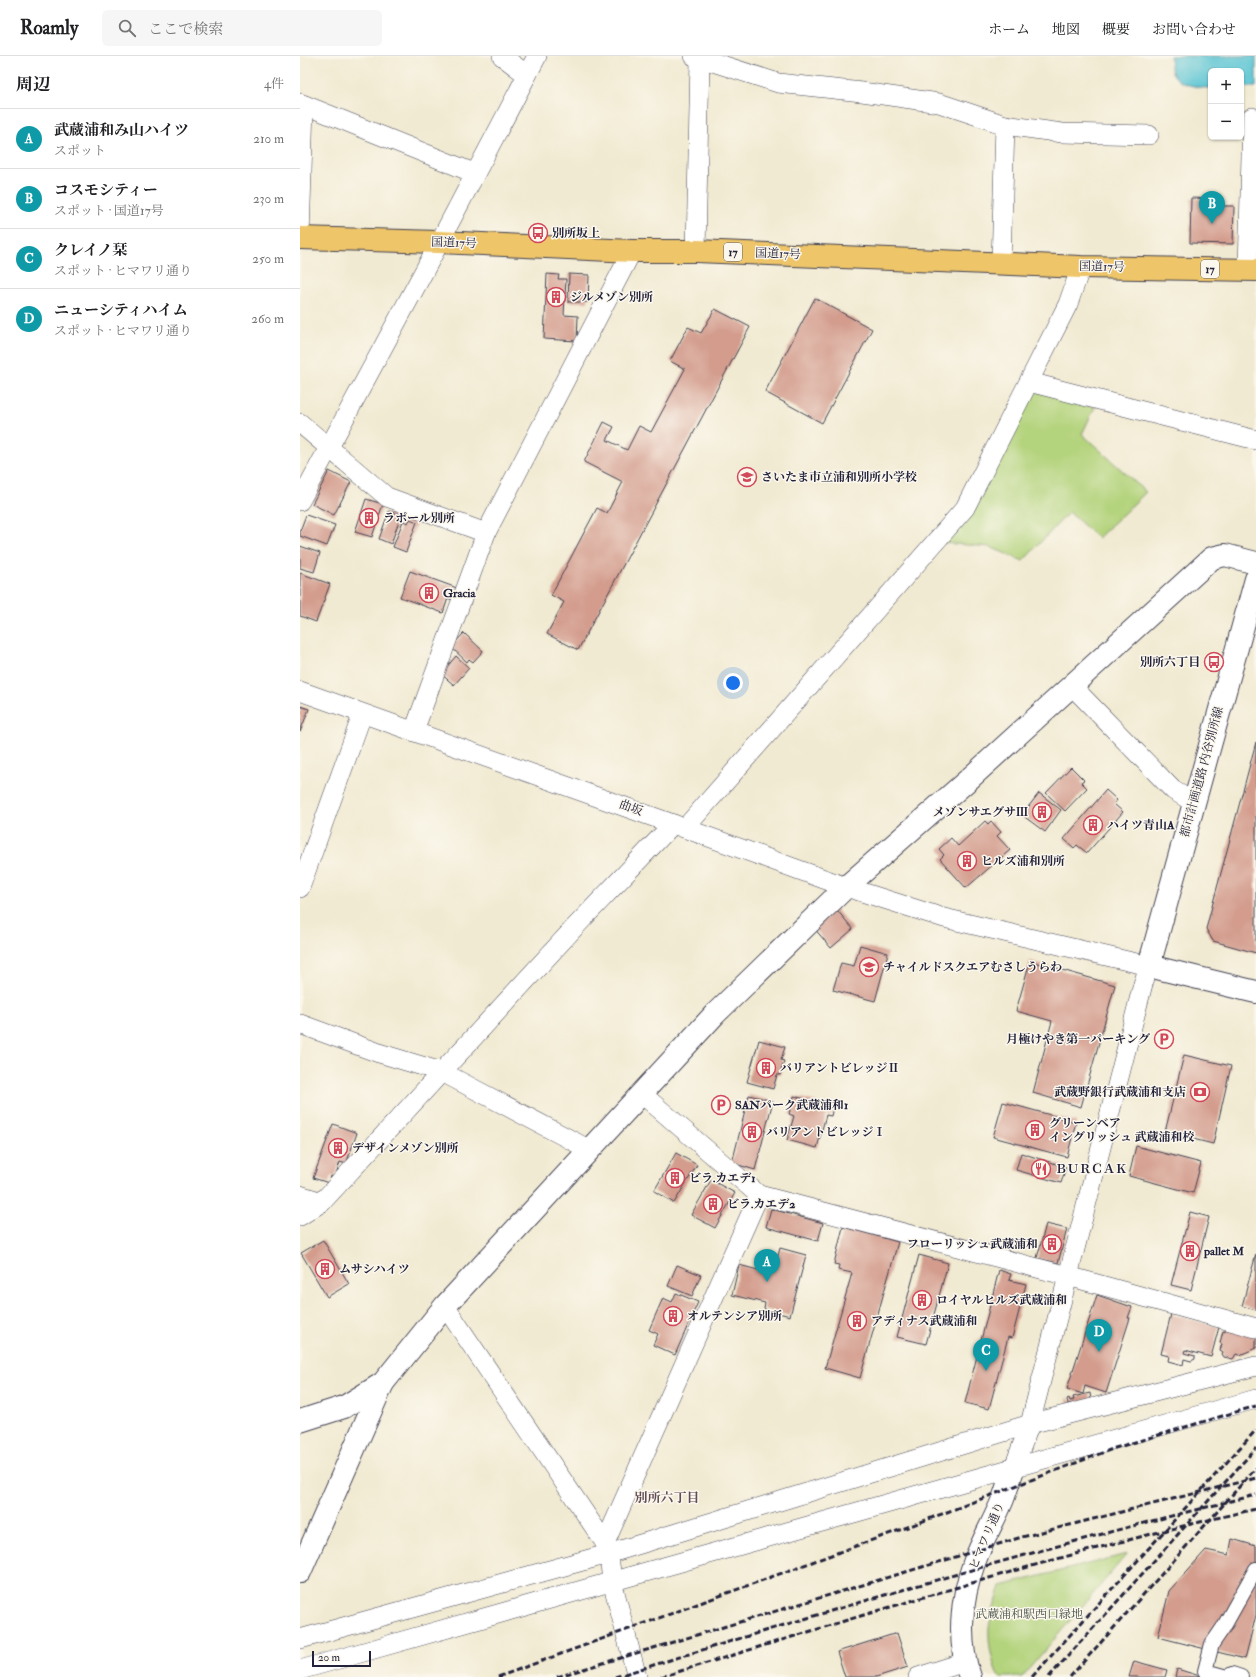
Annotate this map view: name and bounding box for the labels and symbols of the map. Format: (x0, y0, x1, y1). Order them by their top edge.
pin: B (1199, 191, 1225, 224)
bus stop icon: 別所坂上 (527, 222, 549, 244)
place label: 別所坂上 (552, 226, 600, 241)
street label: 国道17号 (431, 235, 477, 251)
road number: 17 (724, 243, 742, 261)
street label: 国道17号 (755, 246, 801, 262)
street label: 国道17号 (1079, 259, 1125, 275)
road number: 17 (1201, 260, 1219, 278)
building icon: ジルメゾン別所 (545, 286, 567, 308)
place label: ジルメゾン別所 (570, 290, 653, 305)
school or university icon: さいたま市立浦和別所小学校 (736, 466, 758, 488)
place label: さいたま市立浦和別所小学校 (761, 470, 917, 485)
building icon: ラポール別所 (358, 507, 380, 529)
place label: ラポール別所 (383, 511, 455, 526)
building icon: Gracia (418, 582, 440, 604)
place label: Gracia (443, 586, 477, 601)
bus stop icon: 別所六丁目 (1203, 651, 1225, 673)
place label: 別所六丁目 (1140, 655, 1200, 670)
your location (723, 673, 743, 693)
street label: 都市計画道路 内谷別所線 (1177, 705, 1227, 839)
street label: 曲坂 (617, 797, 645, 819)
building icon: メゾンサエグサⅢ (1031, 801, 1053, 823)
place label: メゾンサエグサⅢ (933, 805, 1028, 820)
building icon: ハイツ青山A (1082, 814, 1104, 836)
place label: ハイツ青山A (1107, 818, 1175, 833)
building icon: ヒルズ浦和別所 (956, 850, 978, 872)
place label: ヒルズ浦和別所 (981, 854, 1065, 869)
school or university icon: チャイルドスクエアむさしうらわ (858, 956, 880, 978)
place label: チャイルドスクエアむさしうらわ (883, 960, 1062, 975)
parking icon: 月極けやき第一パーキング (1153, 1028, 1175, 1050)
place label: 月極けやき第一パーキング (1006, 1032, 1150, 1047)
building icon: バリアントビレッジⅡ (755, 1057, 777, 1079)
place label: バリアントビレッジⅡ (780, 1061, 899, 1076)
bank icon: 武蔵野銀行武蔵浦和支店 (1189, 1081, 1211, 1103)
place label: 武蔵野銀行武蔵浦和支店 (1054, 1085, 1186, 1100)
parking icon: SANパーク武蔵浦和1 (710, 1094, 732, 1116)
place label: SANパーク武蔵浦和1 (735, 1098, 848, 1113)
place label: グリーンベア イングリッシュ 武蔵浦和校 (1049, 1116, 1195, 1145)
building icon: グリーンベア イングリッシュ 武蔵浦和校 (1024, 1119, 1046, 1141)
building icon: バリアントビレッジⅠ (741, 1121, 763, 1143)
place label: バリアントビレッジⅠ (766, 1125, 885, 1140)
building icon: デザインメゾン別所 (327, 1137, 349, 1159)
place label: デザインメゾン別所 (352, 1141, 458, 1156)
restaurant icon: ＢＵＲＣＡＫ (1030, 1158, 1052, 1180)
place label: ＢＵＲＣＡＫ (1055, 1162, 1127, 1177)
building icon: ビラ.カエデ1 (664, 1167, 686, 1189)
place label: ビラ.カエデ1 (689, 1171, 756, 1186)
building icon: ビラ.カエデ2 (702, 1193, 724, 1215)
place label: ビラ.カエデ2 (727, 1197, 795, 1212)
building icon: フローリッシュ武蔵浦和 (1041, 1233, 1063, 1255)
place label: フローリッシュ武蔵浦和 (907, 1237, 1038, 1252)
building icon: pallet M (1179, 1240, 1201, 1262)
place label: pallet M (1203, 1244, 1245, 1259)
pin: A (754, 1249, 780, 1282)
building icon: ムサシハイツ (314, 1258, 336, 1280)
place label: ムサシハイツ (339, 1262, 410, 1277)
building icon: ロイヤルヒルズ武蔵浦和 (911, 1289, 933, 1311)
place label: ロイヤルヒルズ武蔵浦和 (936, 1293, 1067, 1308)
building icon: オルテンシア別所 (662, 1305, 684, 1327)
place label: オルテンシア別所 (687, 1309, 782, 1324)
building icon: アディナス武蔵浦和 (846, 1310, 868, 1332)
place label: アディナス武蔵浦和 (871, 1314, 978, 1329)
pin: D (1086, 1319, 1112, 1352)
pin: C (973, 1338, 999, 1371)
district label: 別所六丁目 (634, 1490, 700, 1506)
street label: ヒマワリ通り (966, 1500, 1008, 1572)
park label: 武蔵浦和駅西口緑地 (975, 1607, 1083, 1622)
scale bar (312, 1649, 371, 1668)

